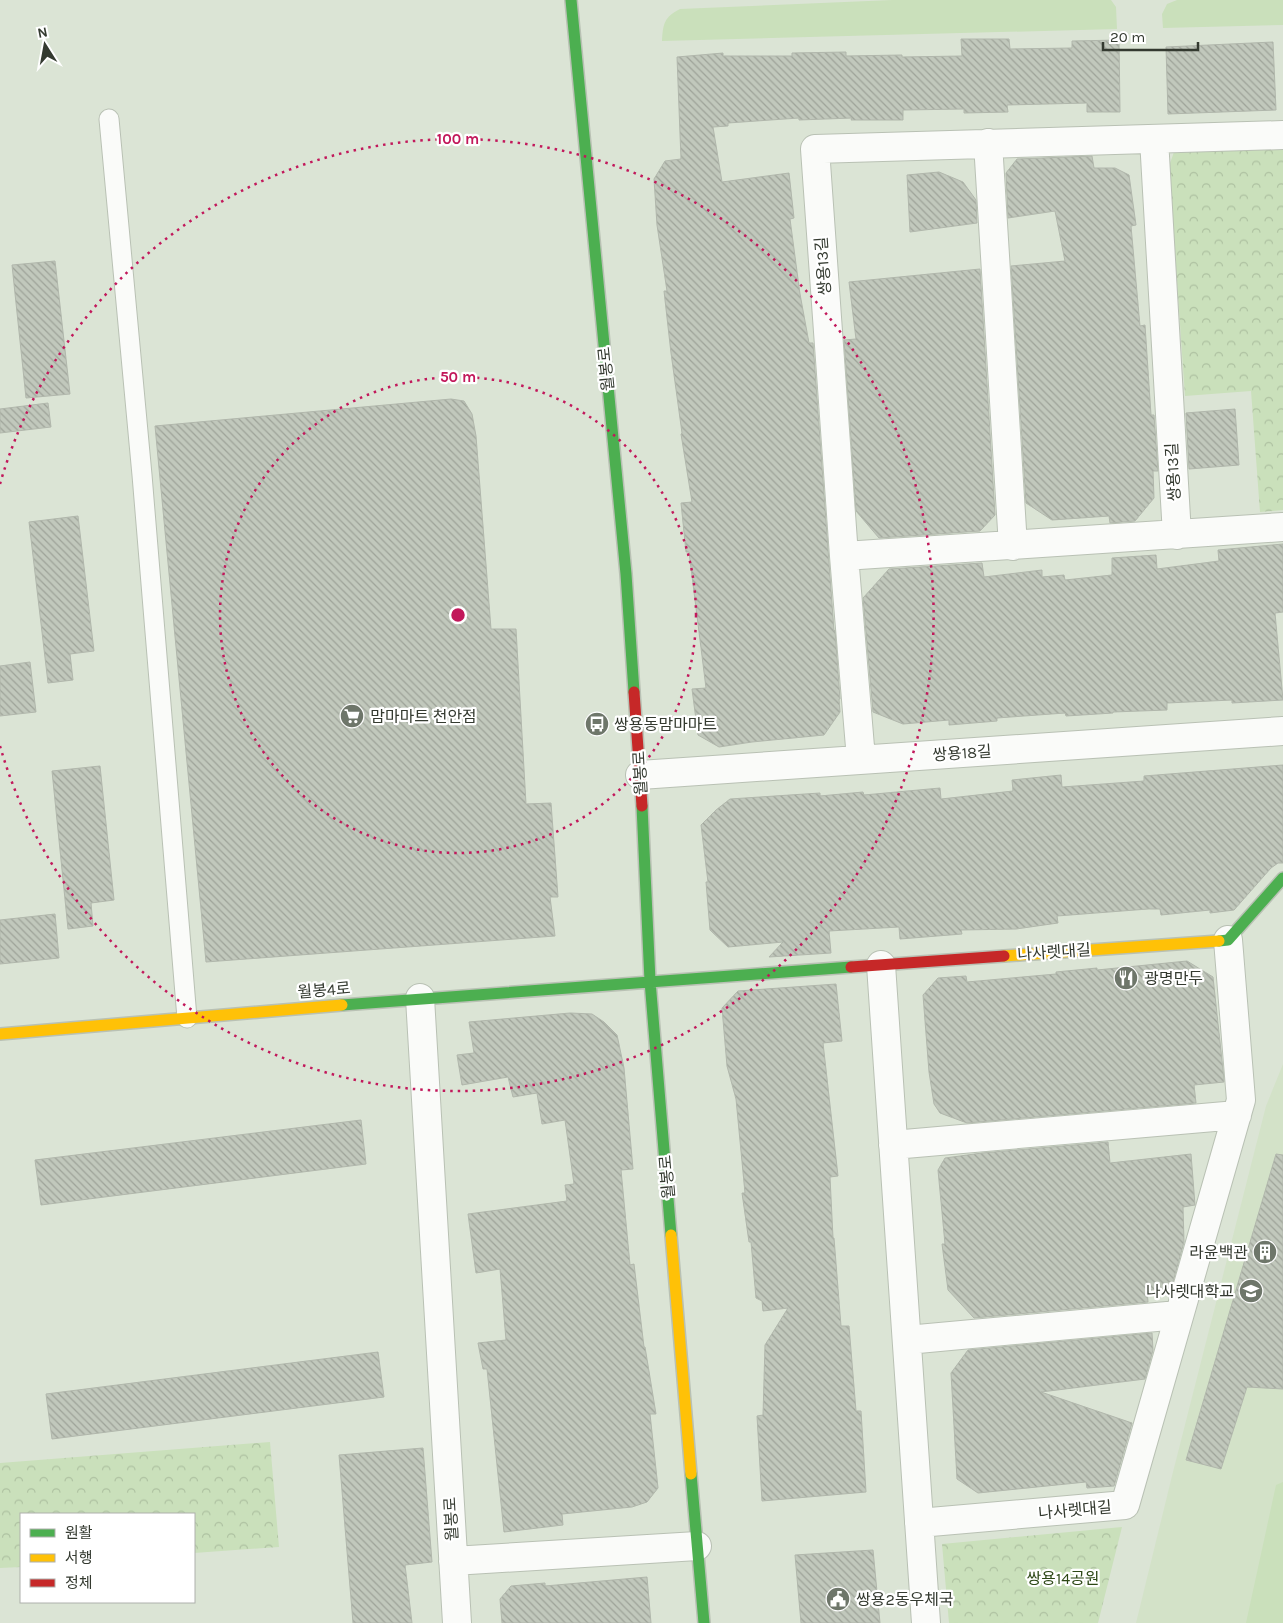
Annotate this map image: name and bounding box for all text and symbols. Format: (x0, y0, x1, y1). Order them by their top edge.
north arrow (20, 20, 70, 70)
scale bar (1103, 20, 1198, 52)
text: N (36, 23, 49, 42)
text: 20 m (1110, 28, 1145, 46)
text: 100 m (437, 130, 479, 148)
street label: 쌍용13길 (811, 236, 835, 296)
street label: 월봉로 (594, 346, 618, 392)
text: 50 m (440, 368, 476, 386)
street label: 쌍용13길 (1162, 442, 1184, 502)
centre of rings (449, 606, 467, 624)
supermarket icon: 맘마마트 천안점 (339, 703, 365, 729)
place label: 맘마마트 천안점 (370, 707, 477, 726)
bus stop icon: 쌍용동맘마마트 (584, 711, 610, 737)
place label: 쌍용동맘마마트 (614, 715, 717, 734)
street label: 쌍용18길 (932, 741, 992, 765)
street label: 월봉로 (629, 750, 651, 796)
street label: 나사렛대길 (1017, 940, 1091, 964)
restaurant icon: 광명만두 (1113, 965, 1139, 991)
place label: 광명만두 (1144, 969, 1203, 988)
street label: 월봉4로 (297, 978, 352, 1002)
street label: 월봉로 (656, 1154, 678, 1200)
building icon: 라윤백관 (1252, 1239, 1278, 1265)
place label: 라윤백관 (1189, 1243, 1248, 1262)
school or university icon: 나사렛대학교 (1238, 1278, 1264, 1304)
place label: 나사렛대학교 (1146, 1282, 1234, 1301)
street label: 월봉로 (440, 1496, 462, 1542)
street label: 나사렛대길 (1038, 1497, 1112, 1523)
legend (20, 1513, 195, 1603)
text: 원활 (65, 1524, 93, 1542)
text: 서행 (65, 1549, 93, 1567)
park label: 쌍용14공원 (1026, 1569, 1100, 1588)
text: 정체 (65, 1574, 93, 1592)
public building icon: 쌍용2동우체국 (825, 1586, 851, 1612)
place label: 쌍용2동우체국 (856, 1590, 954, 1609)

